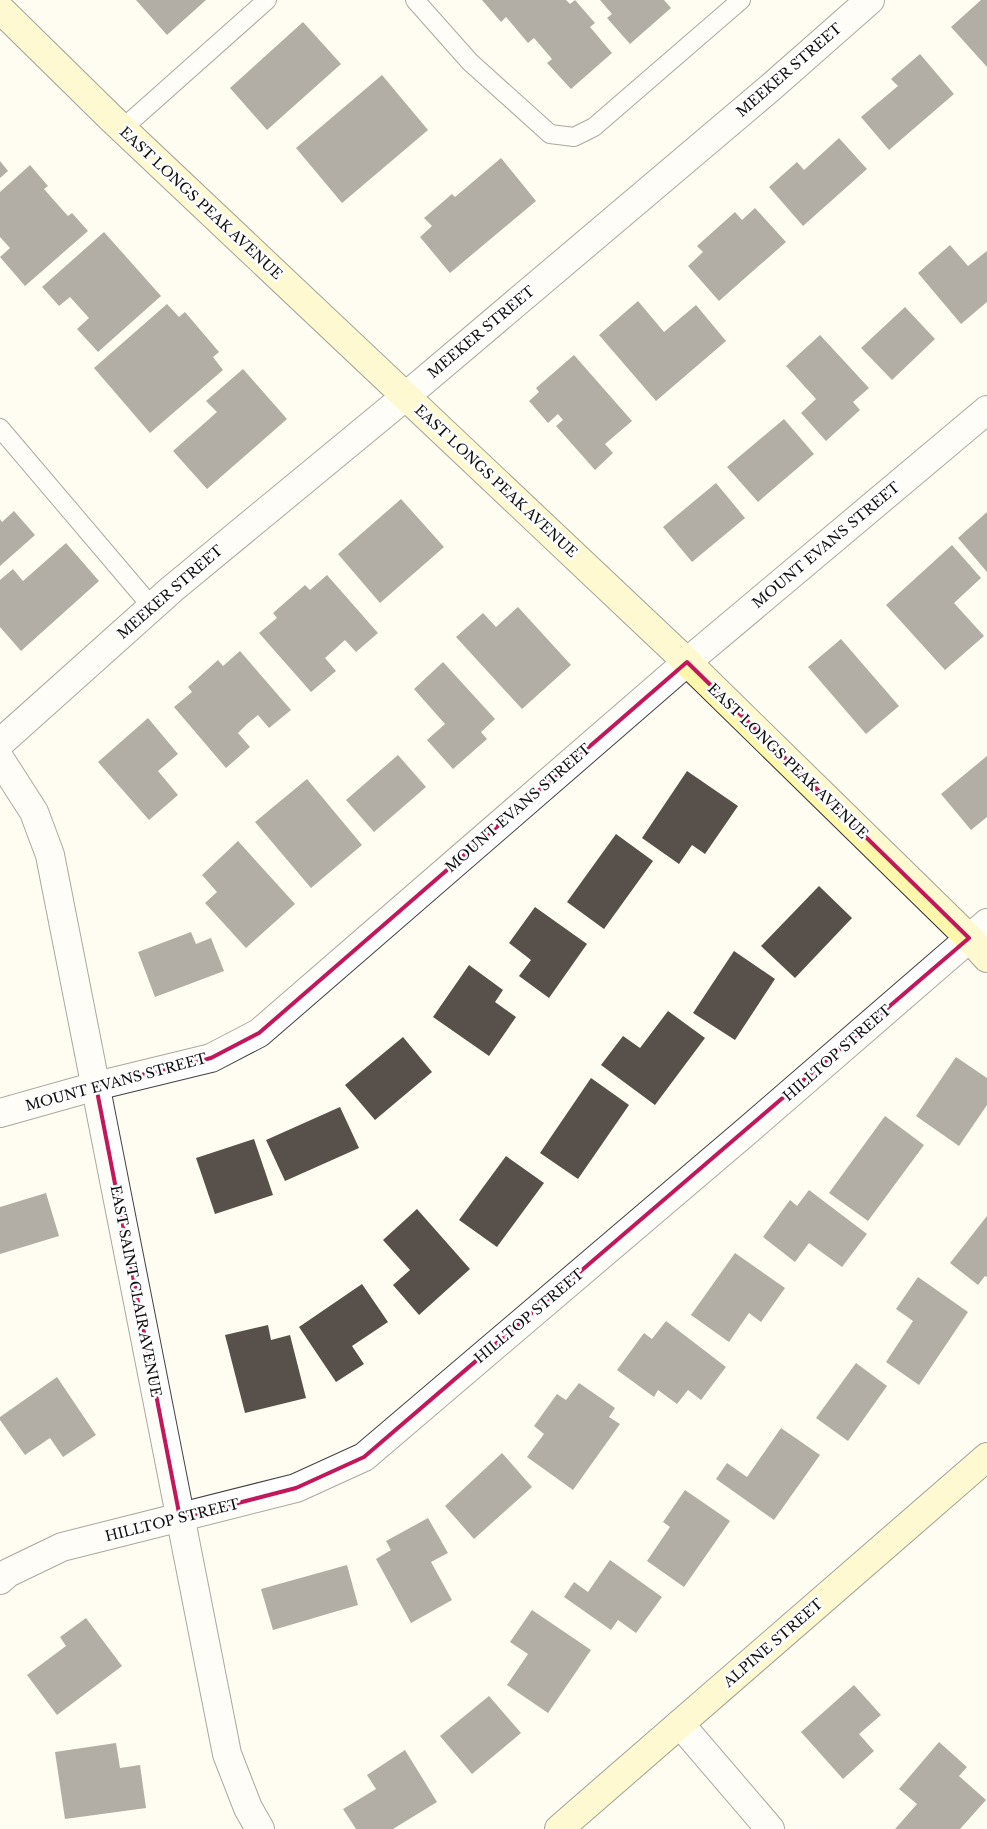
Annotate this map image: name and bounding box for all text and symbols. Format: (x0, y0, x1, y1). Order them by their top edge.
street label: MEEKER STREET (733, 19, 845, 121)
street label: EAST LONGS PEAK AVENUE (116, 123, 286, 283)
street label: MEEKER STREET (424, 282, 538, 382)
street label: EAST LONGS PEAK AVENUE (411, 401, 581, 561)
street label: MOUNT EVANS STREET (749, 478, 903, 612)
street label: MEEKER STREET (114, 541, 226, 643)
street label: EAST LONGS PEAK AVENUE (704, 680, 872, 842)
street label: MOUNT EVANS STREET (442, 740, 594, 876)
street label: HILLTOP STREET (779, 1001, 895, 1105)
street label: MOUNT EVANS STREET (23, 1049, 209, 1115)
street label: EAST SAINT CLAIR AVENUE (107, 1184, 165, 1398)
street label: HILLTOP STREET (470, 1265, 588, 1367)
street label: HILLTOP STREET (103, 1495, 241, 1545)
street label: ALPINE STREET (719, 1595, 826, 1692)

